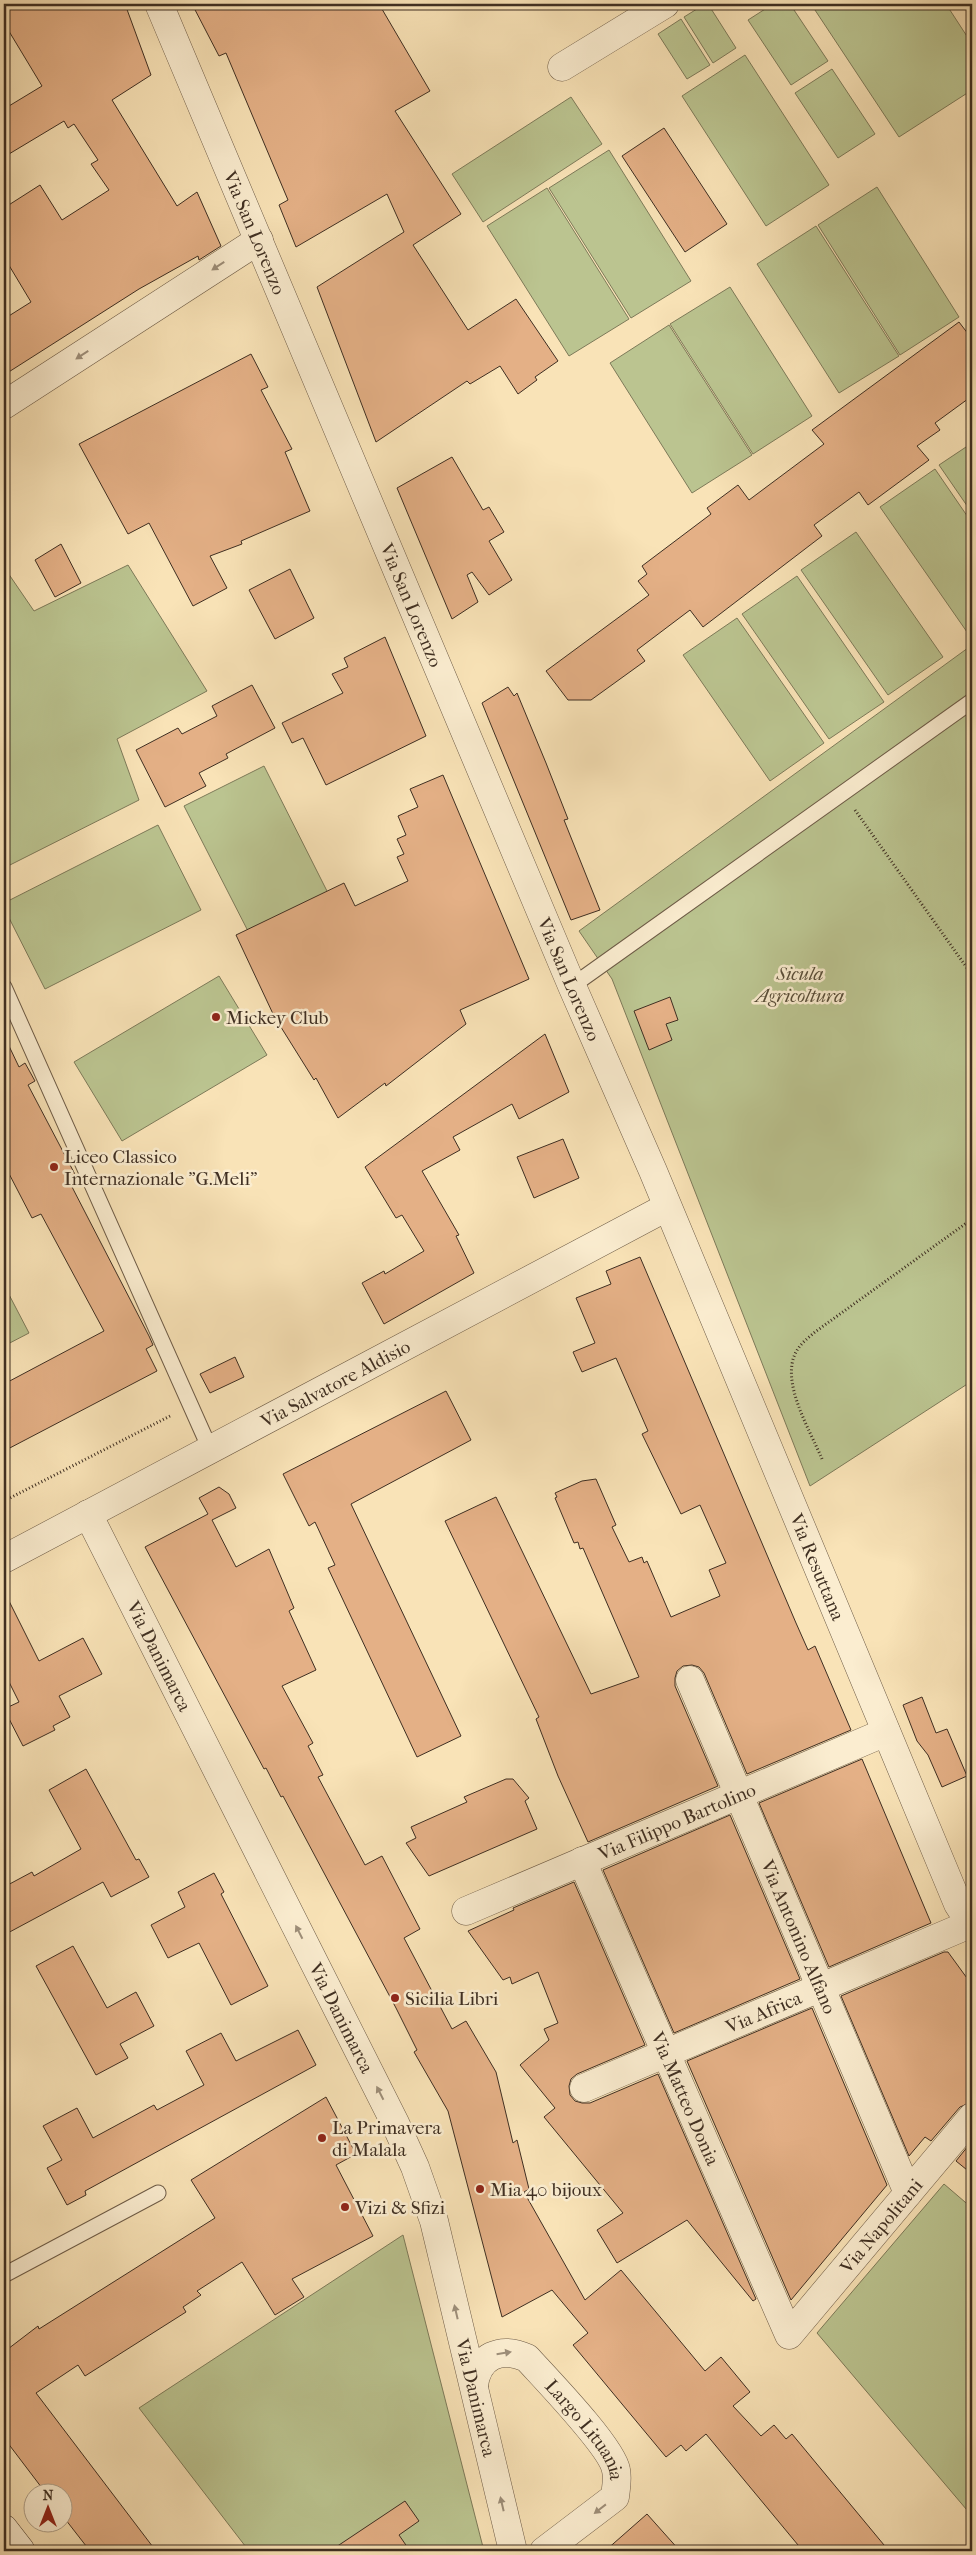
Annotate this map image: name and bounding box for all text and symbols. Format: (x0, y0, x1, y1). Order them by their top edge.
street label: Via San Lorenzo (218, 167, 290, 298)
one-way arrow (211, 262, 225, 271)
one-way arrow (75, 350, 89, 360)
street label: Via San Lorenzo (375, 539, 447, 671)
street label: Via San Lorenzo (532, 914, 605, 1045)
park label: Sicula Agricoltura (754, 963, 844, 1007)
place label: Mickey Club (226, 1007, 329, 1029)
marker: Mickey Club (210, 1011, 222, 1023)
place label: Liceo Classico Internazionale "G.Meli" (64, 1146, 257, 1190)
marker: Liceo Classico Internazionale "G.Meli" (48, 1161, 60, 1173)
street label: Via Salvatore Aldisio (256, 1335, 414, 1433)
street label: Via Resuttana (784, 1510, 849, 1624)
street label: Via Danimarca (121, 1597, 196, 1715)
street label: Via Filippo Bartolino (594, 1779, 759, 1866)
street label: Via Antonino Alfano (755, 1856, 841, 2018)
one-way arrow (295, 1925, 303, 1939)
street label: Via Danimarca (304, 1958, 378, 2077)
street label: Via Africa (722, 1987, 805, 2039)
place label: Sicilia Libri (405, 1988, 499, 2010)
marker: Sicilia Libri (389, 1992, 401, 2004)
street label: Via Matteo Donia (646, 2028, 724, 2169)
one-way arrow (376, 2086, 384, 2100)
place label: La Primavera di Malala (332, 2117, 441, 2161)
marker: La Primavera di Malala (316, 2132, 328, 2144)
street label: Via Napolitani (835, 2174, 928, 2279)
place label: Mia 40 bijoux (490, 2179, 602, 2201)
marker: Mia 40 bijoux (474, 2183, 486, 2195)
place label: Vizi & Sfizi (354, 2197, 446, 2219)
marker: Vizi & Sfizi (339, 2201, 351, 2213)
one-way arrow (452, 2304, 460, 2319)
street label: Via Danimarca (450, 2335, 500, 2459)
one-way arrow (496, 2349, 512, 2357)
street label: Largo Lituania (540, 2375, 627, 2481)
north arrow (22, 2482, 72, 2532)
text: N (43, 2487, 54, 2504)
one-way arrow (498, 2496, 506, 2511)
one-way arrow (594, 2504, 607, 2515)

